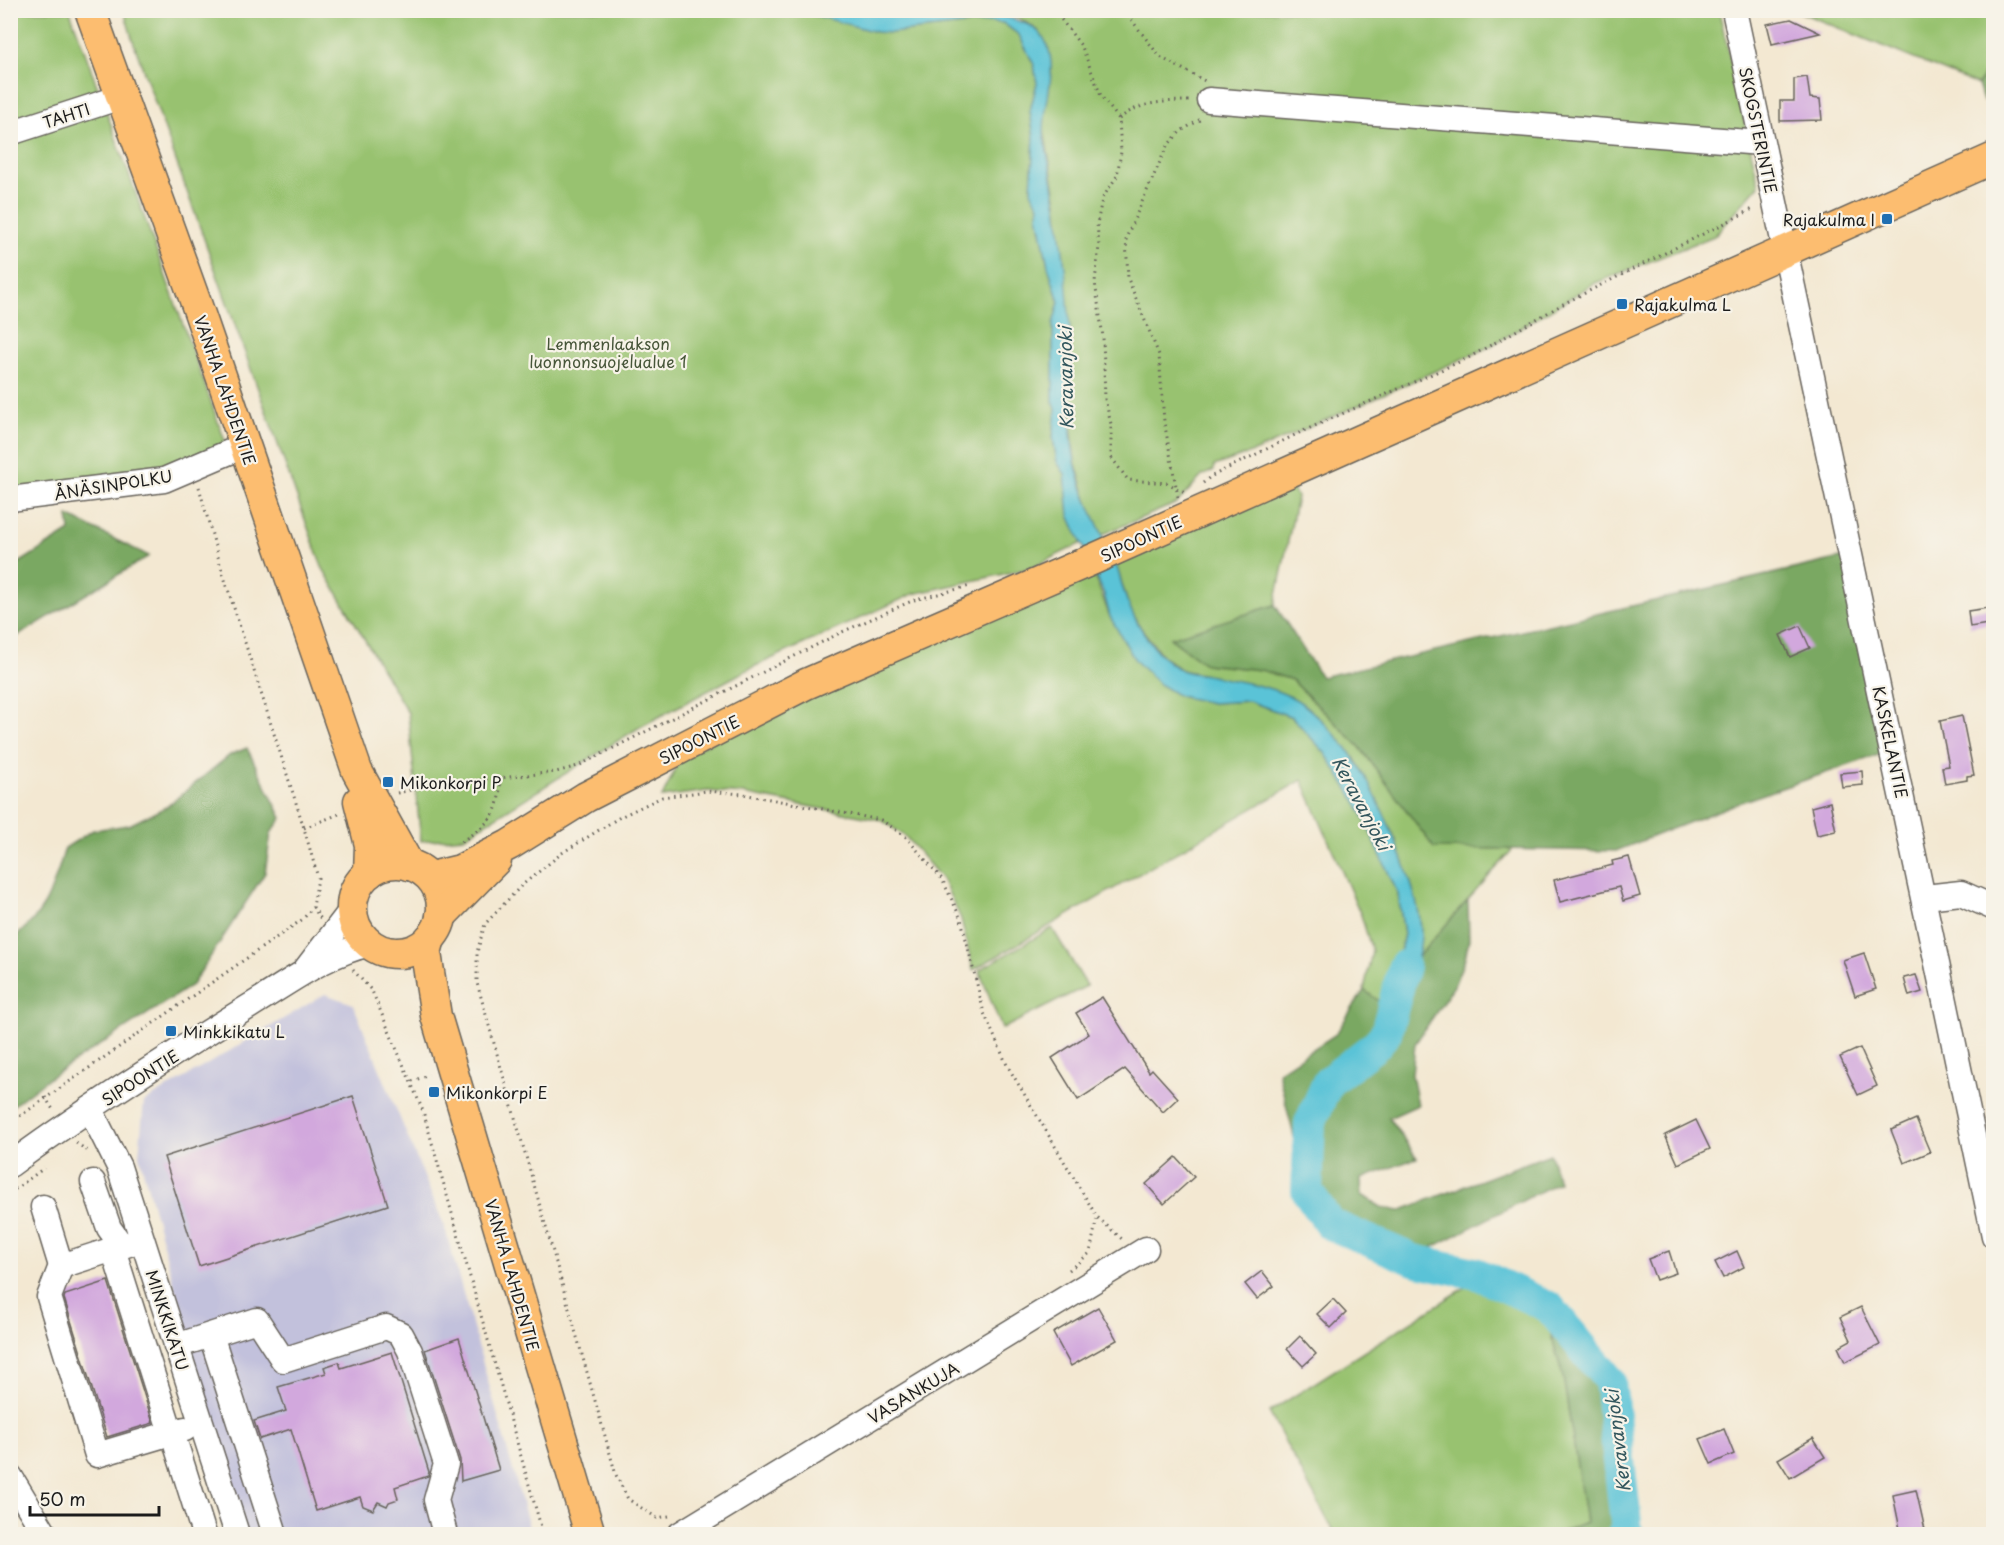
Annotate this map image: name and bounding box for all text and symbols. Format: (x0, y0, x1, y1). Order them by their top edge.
street label: SKOGSTERINTIE (1734, 65, 1784, 195)
street label: TAHTI (39, 96, 93, 134)
place label: Rajakulma I (1783, 207, 1875, 231)
marker: Rajakulma I (1880, 212, 1894, 226)
place label: Rajakulma L (1634, 292, 1731, 316)
marker: Rajakulma L (1615, 297, 1629, 311)
street label: VANHA LAHDENTIE (189, 312, 263, 468)
water label: Keravanjoki (1051, 323, 1079, 430)
park label: Lemmenlaakson luonnonsuojelualue 1 (529, 331, 687, 373)
street label: ÅNÄSINPOLKU (52, 463, 174, 505)
street label: SIPOONTIE (1096, 509, 1186, 567)
street label: KASKELANTIE (1867, 683, 1915, 801)
street label: SIPOONTIE (655, 708, 743, 770)
water label: Keravanjoki (1326, 751, 1399, 857)
place label: Mikonkorpi P (400, 770, 502, 794)
marker: Mikonkorpi P (381, 775, 395, 789)
place label: Minkkikatu L (183, 1019, 285, 1043)
marker: Minkkikatu L (164, 1024, 178, 1038)
street label: SIPOONTIE (97, 1043, 183, 1111)
place label: Mikonkorpi E (446, 1080, 548, 1104)
marker: Mikonkorpi E (427, 1085, 441, 1099)
street label: VANHA LAHDENTIE (480, 1196, 546, 1354)
street label: MINKKIKATU (140, 1266, 196, 1374)
street label: VASANKUJA (863, 1355, 963, 1429)
water label: Keravanjoki (1597, 1385, 1637, 1494)
scale bar (30, 1479, 159, 1517)
text: 50 m (39, 1485, 86, 1512)

